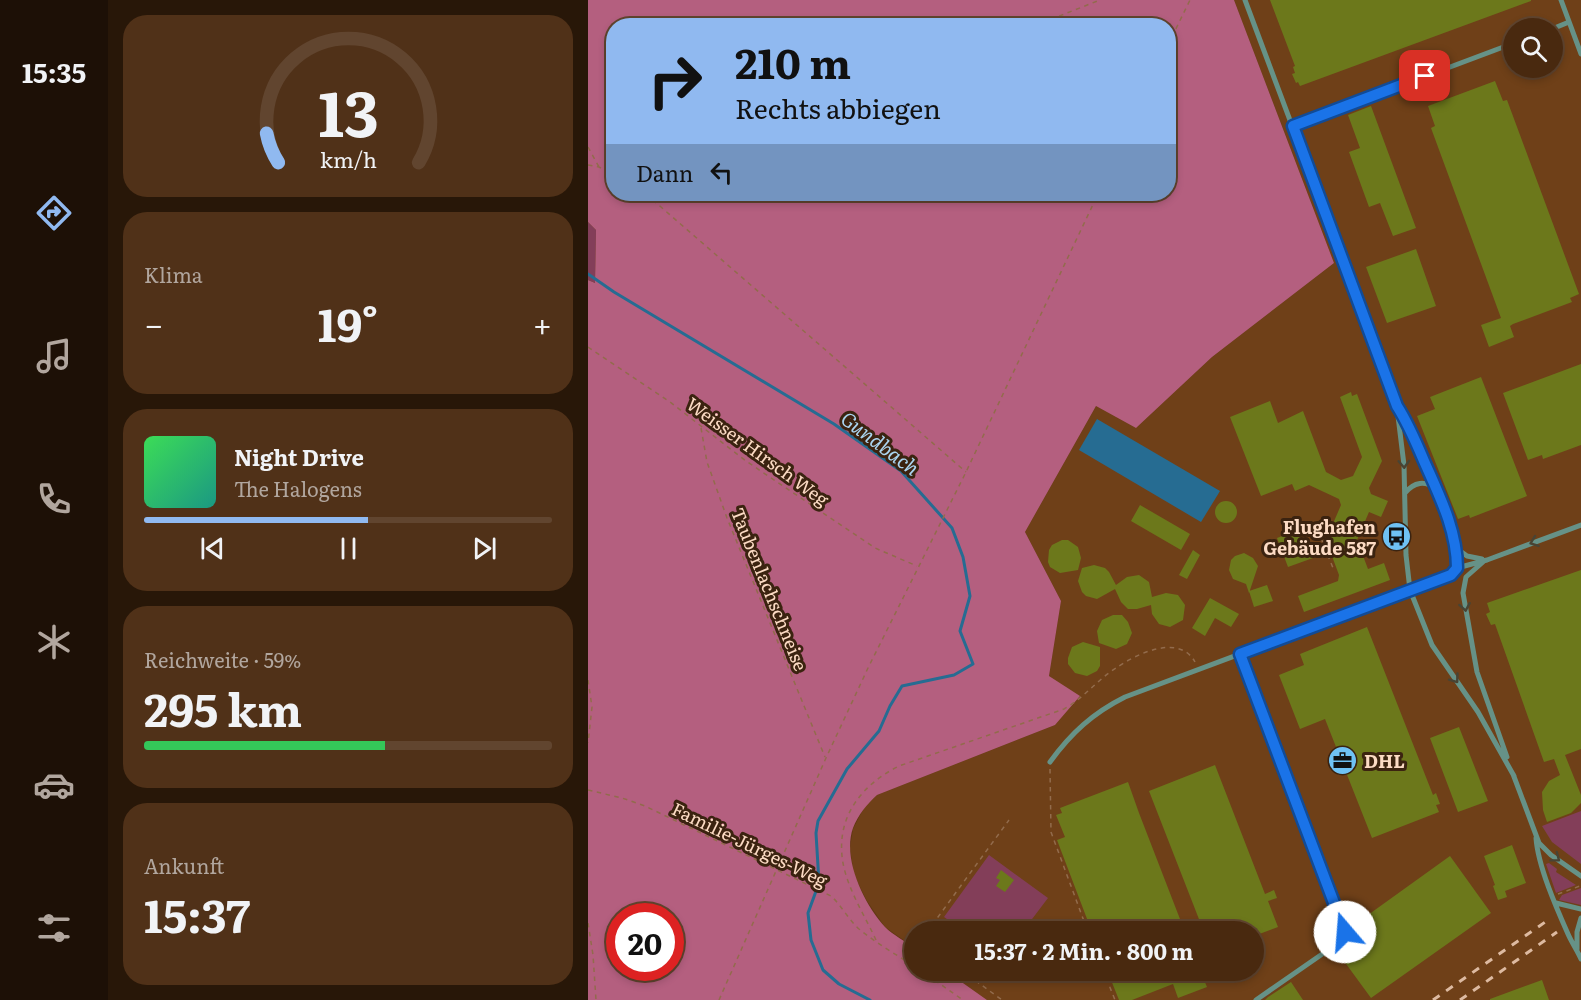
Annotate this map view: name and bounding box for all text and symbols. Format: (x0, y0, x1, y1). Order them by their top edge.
map controls (1503, 18, 1563, 78)
button: search (1503, 18, 1563, 78)
text: 210 m (735, 30, 851, 92)
icon: right (636, 42, 714, 120)
pin (1399, 50, 1450, 101)
text: 15:35 (22, 51, 86, 91)
icon: arrive (1408, 59, 1441, 92)
text: 13 (318, 64, 378, 156)
text: Rechts abbiegen (735, 87, 941, 127)
text: km/h (319, 143, 377, 175)
text: Dann (636, 156, 693, 189)
icon: left (705, 156, 738, 189)
icon: directions (33, 192, 75, 234)
text: Klima (144, 259, 203, 289)
text: 19° (318, 289, 378, 356)
text: − (144, 298, 163, 347)
text: + (533, 298, 552, 347)
icon: music (33, 335, 75, 377)
street label: Weisser Hirsch Weg (681, 390, 836, 513)
water label: Gundbach (835, 403, 927, 482)
text: Night Drive (234, 440, 364, 473)
one-way arrow (1397, 459, 1410, 468)
text: The Halogens (234, 473, 362, 503)
icon: phone (33, 478, 75, 520)
street label: Taubenlachschneise (725, 503, 815, 675)
place label: Flughafen Gebäude 587 (1263, 513, 1376, 561)
bus stop icon: Flughafen Gebäude 587 (1381, 520, 1413, 552)
icon: previous (196, 532, 229, 565)
icon: pause (332, 532, 365, 565)
icon: next (468, 532, 501, 565)
one-way arrow (1529, 535, 1540, 548)
one-way arrow (1458, 602, 1471, 612)
icon: climate (33, 621, 75, 663)
text: Reichweite · 59% (144, 644, 301, 674)
one-way arrow (1448, 673, 1459, 684)
text: 295 km (144, 674, 302, 741)
office icon: DHL (1327, 744, 1359, 776)
place label: DHL (1364, 747, 1405, 774)
icon: car (33, 764, 75, 806)
street label: Familie-Jürges-Weg (668, 795, 833, 894)
text: Ankunft (144, 850, 224, 880)
one-way arrow (1549, 851, 1560, 862)
text: 15:37 (144, 880, 250, 947)
position arrow (1313, 900, 1377, 964)
speed limit sign: 20 (606, 903, 684, 981)
icon: filters (33, 907, 75, 949)
text: 15:37 · 2 Min. · 800 m (975, 934, 1193, 967)

